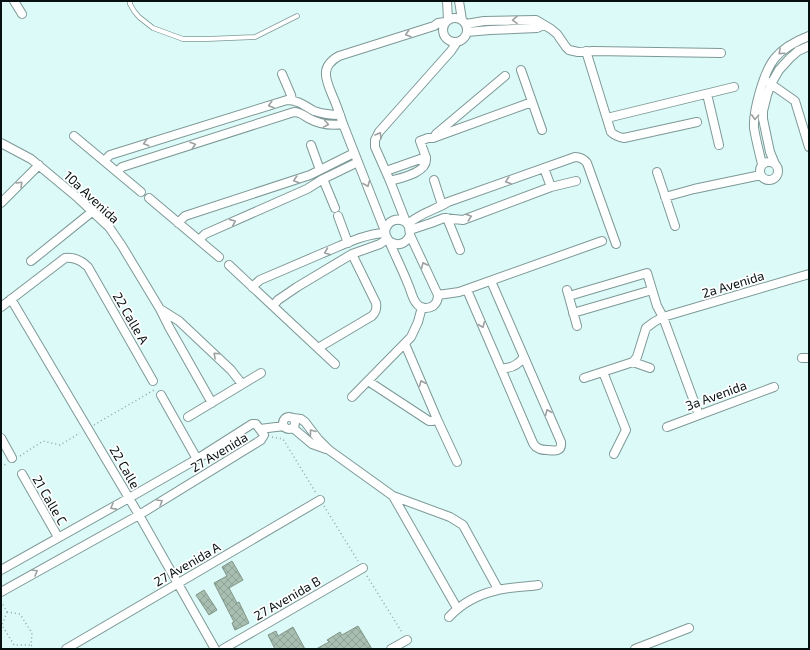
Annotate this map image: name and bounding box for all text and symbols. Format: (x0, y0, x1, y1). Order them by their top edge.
one-way arrow (512, 16, 518, 25)
one-way arrow (405, 29, 412, 38)
one-way arrow (778, 48, 786, 55)
one-way arrow (267, 100, 274, 109)
one-way arrow (750, 114, 759, 120)
one-way arrow (322, 119, 329, 128)
one-way arrow (374, 132, 381, 139)
one-way arrow (143, 138, 150, 147)
one-way arrow (189, 141, 196, 149)
street label: 10a Avenida (61, 167, 123, 227)
one-way arrow (292, 175, 299, 184)
one-way arrow (504, 176, 511, 185)
one-way arrow (362, 180, 370, 187)
one-way arrow (15, 181, 23, 189)
one-way arrow (465, 214, 472, 222)
one-way arrow (228, 219, 236, 227)
one-way arrow (323, 247, 331, 255)
one-way arrow (421, 261, 429, 269)
street label: 2a Avenida (700, 267, 766, 301)
street label: 22 Calle A (110, 289, 152, 347)
one-way arrow (477, 321, 485, 329)
one-way arrow (213, 352, 221, 360)
street label: 3a Avenida (683, 377, 749, 413)
one-way arrow (418, 380, 426, 387)
one-way arrow (545, 409, 553, 417)
street label: 27 Avenida (188, 429, 250, 475)
one-way arrow (310, 429, 317, 436)
street label: 22 Calle (106, 443, 144, 491)
street label: 21 Calle C (29, 472, 71, 528)
one-way arrow (156, 499, 163, 506)
one-way arrow (110, 502, 117, 509)
street label: 27 Avenida A (151, 539, 223, 589)
one-way arrow (31, 570, 38, 577)
street label: 27 Avenida B (251, 572, 323, 624)

